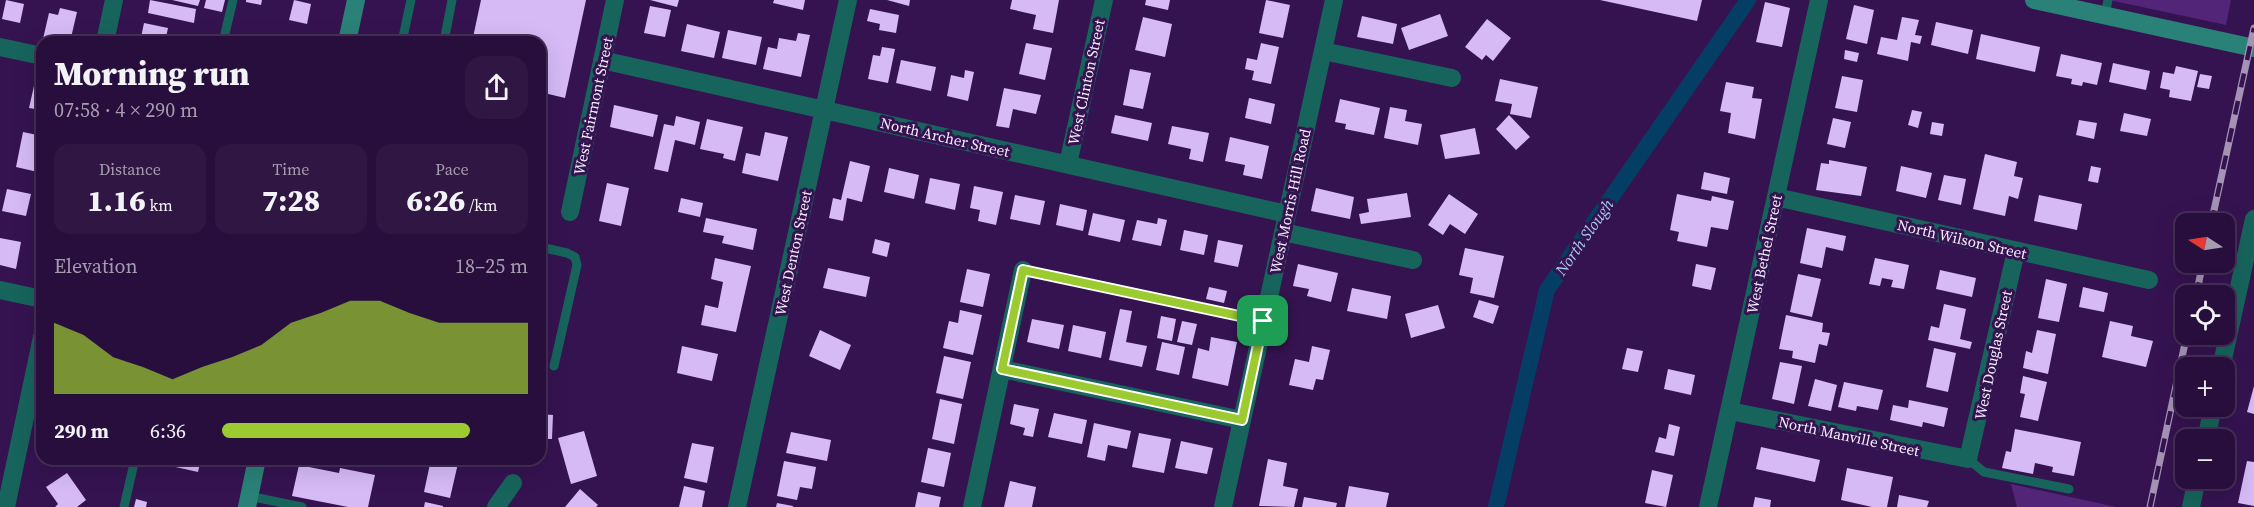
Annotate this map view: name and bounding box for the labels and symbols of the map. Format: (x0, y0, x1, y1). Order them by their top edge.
street label: West Clinton Street (1062, 17, 1110, 147)
street label: West Fairmont Street (568, 35, 618, 177)
street label: North Archer Street (878, 112, 1012, 162)
street label: West Morris Hill Road (1264, 126, 1316, 275)
street label: West Denton Street (769, 188, 817, 318)
street label: West Bethel Street (1741, 192, 1787, 315)
water label: North Slough (1549, 194, 1619, 280)
north arrow (2175, 213, 2235, 273)
street label: North Wilson Street (1895, 214, 2029, 264)
street label: West Douglas Street (1969, 288, 2017, 422)
pin (1237, 295, 1288, 346)
street label: North Manville Street (1777, 411, 1921, 461)

